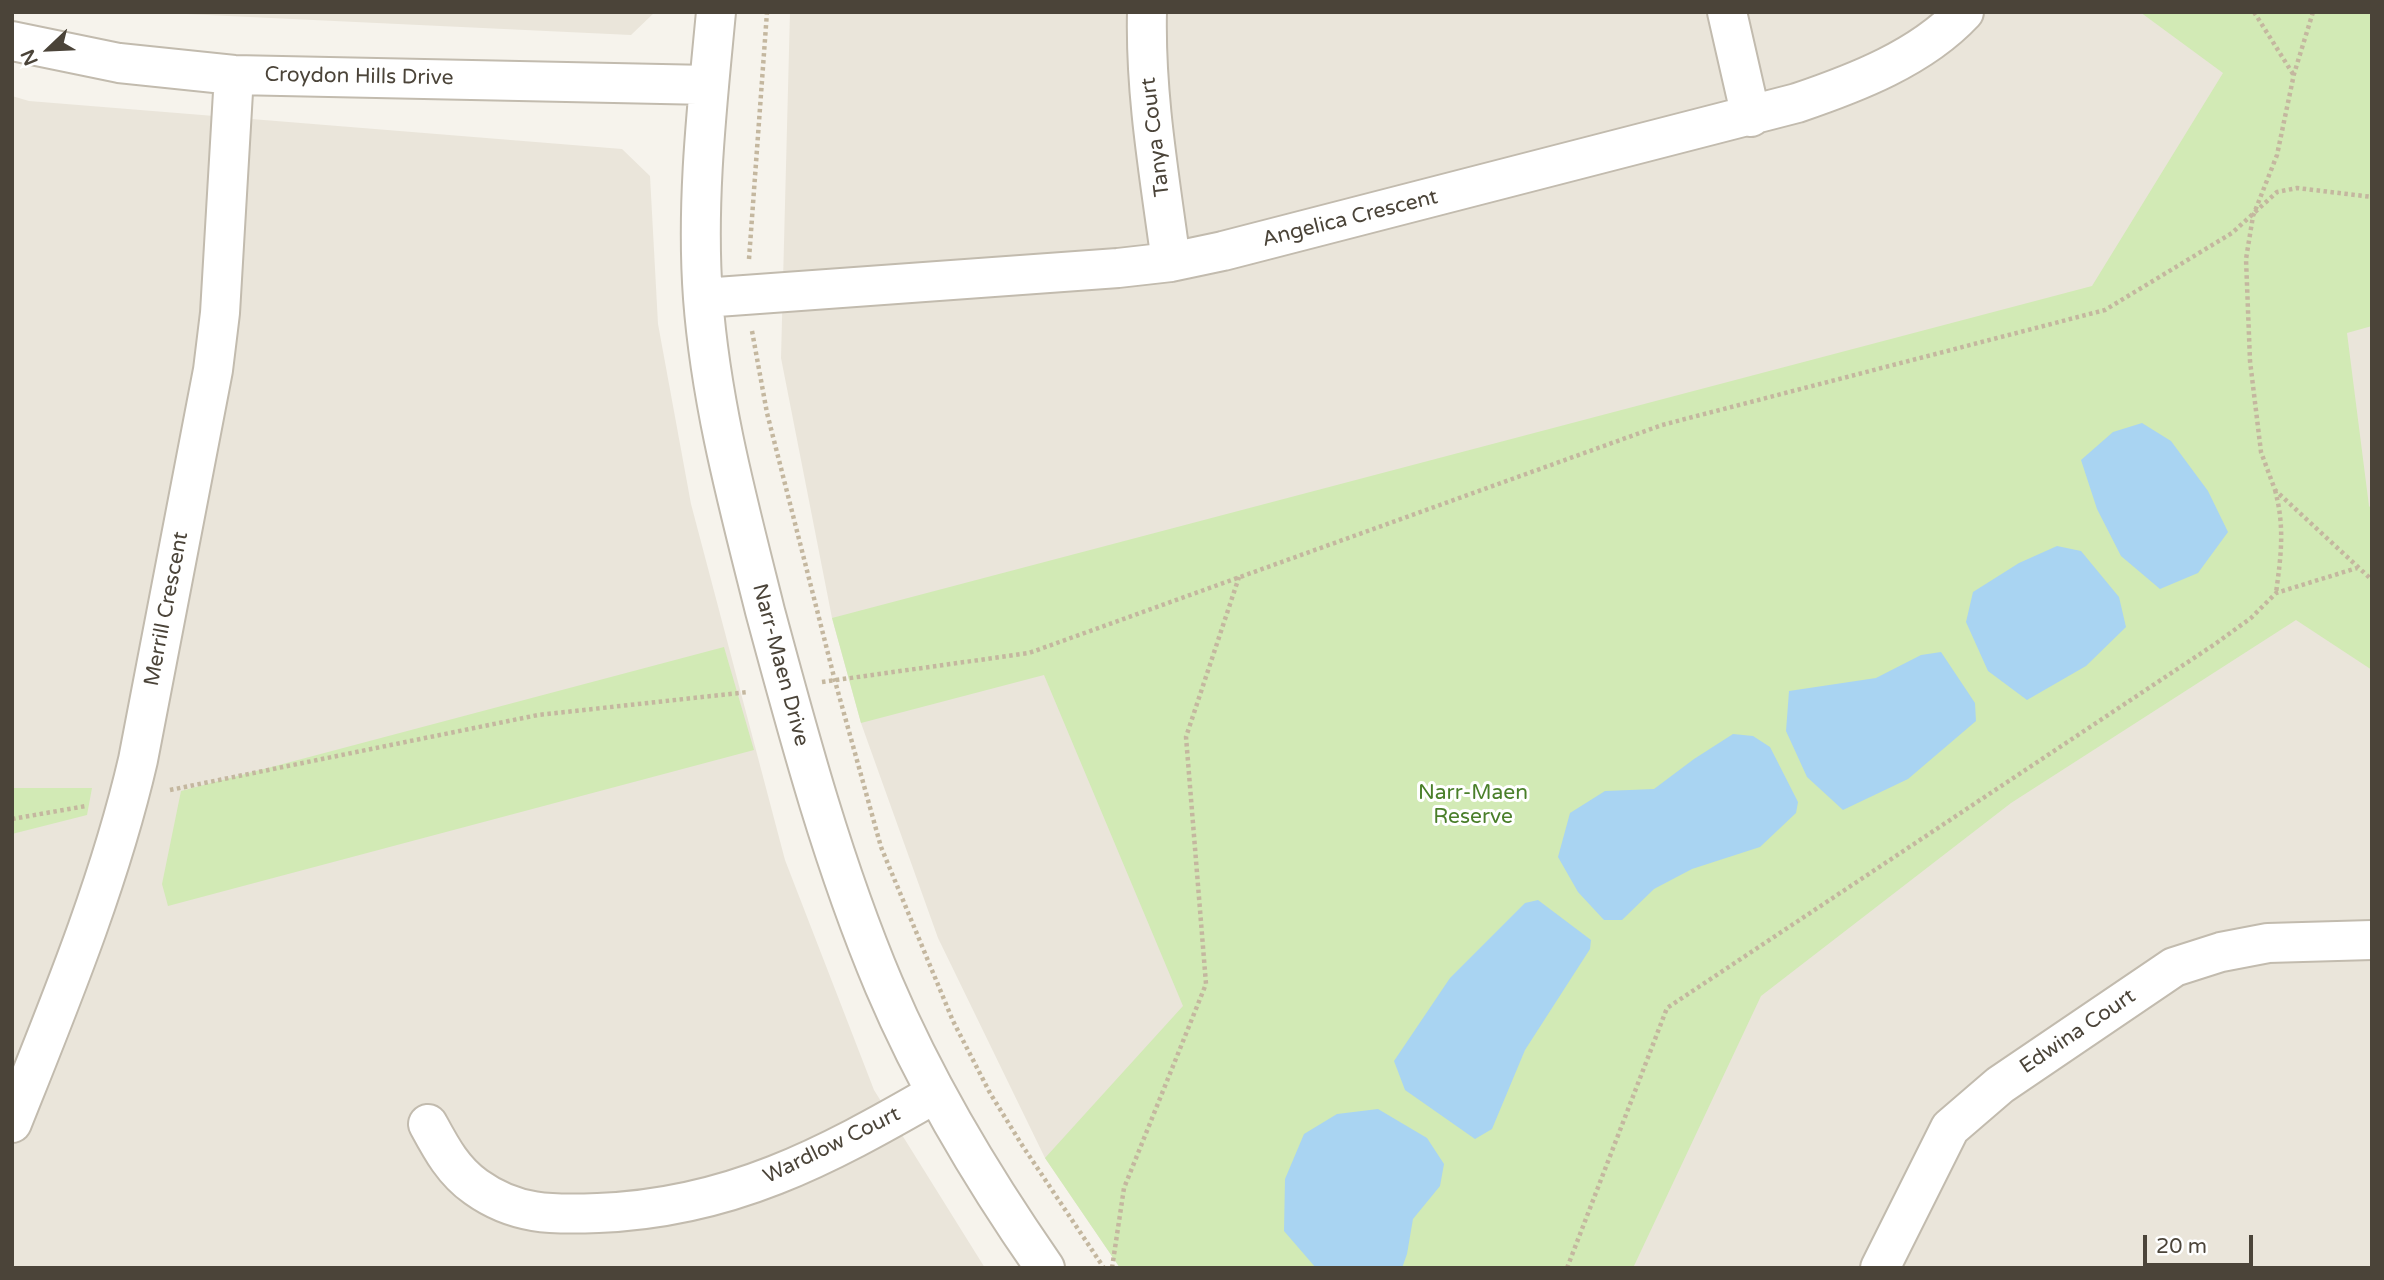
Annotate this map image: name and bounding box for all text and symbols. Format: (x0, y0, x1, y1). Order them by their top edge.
north arrow (14, 14, 84, 84)
text: N (17, 46, 43, 69)
street label: Croydon Hills Drive (264, 63, 454, 91)
street label: Tanya Court (1136, 76, 1176, 198)
street label: Angelica Crescent (1260, 185, 1440, 253)
street label: Merrill Crescent (140, 530, 194, 688)
street label: Narr-Maen Drive (746, 581, 814, 749)
park label: Narr-Maen Reserve (1418, 780, 1528, 830)
street label: Edwina Court (2015, 984, 2141, 1080)
street label: Wardlow Court (760, 1102, 904, 1190)
scale bar (2146, 1220, 2256, 1264)
text: 20 m (2156, 1234, 2207, 1259)

